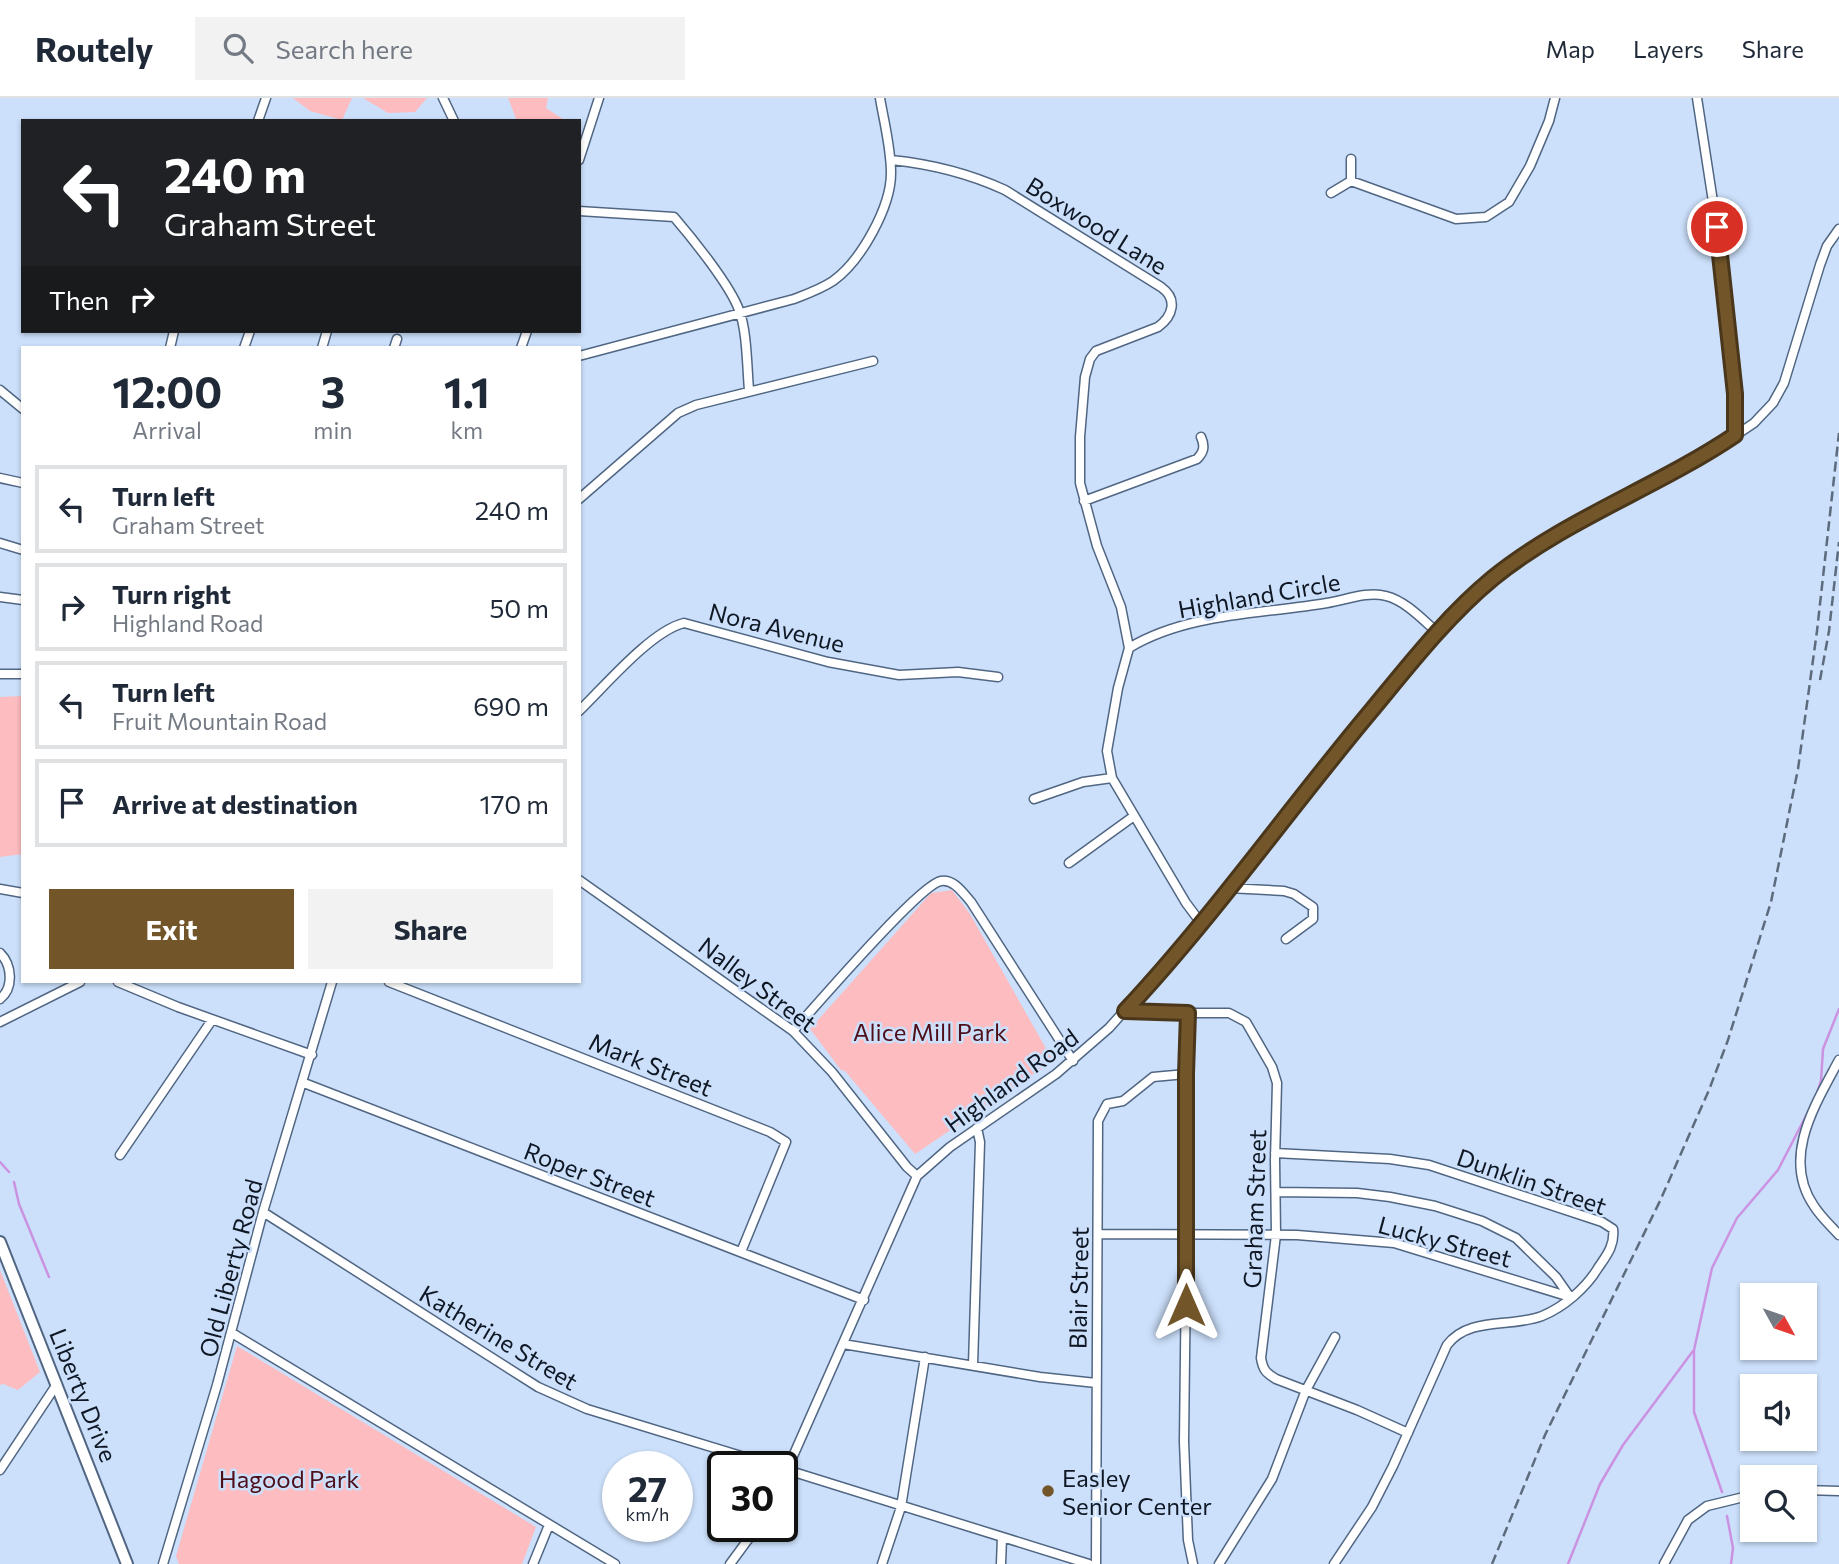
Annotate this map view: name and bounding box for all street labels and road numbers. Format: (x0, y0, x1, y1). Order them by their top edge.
street label: Boxwood Lane (1021, 170, 1173, 280)
street label: Highland Circle (1176, 566, 1342, 624)
street label: Nora Avenue (706, 596, 848, 658)
street label: Nalley Street (693, 930, 823, 1038)
street label: Highland Road (939, 1022, 1083, 1138)
street label: Mark Street (585, 1026, 717, 1102)
street label: Graham Street (1237, 1129, 1271, 1289)
street label: Roper Street (520, 1136, 660, 1212)
street label: Dunklin Street (1453, 1142, 1611, 1220)
street label: Old Liberty Road (192, 1176, 268, 1360)
street label: Lucky Street (1375, 1209, 1515, 1273)
street label: Blair Street (1062, 1226, 1094, 1349)
street label: Katherine Street (415, 1278, 584, 1396)
street label: Liberty Drive (44, 1324, 124, 1466)

